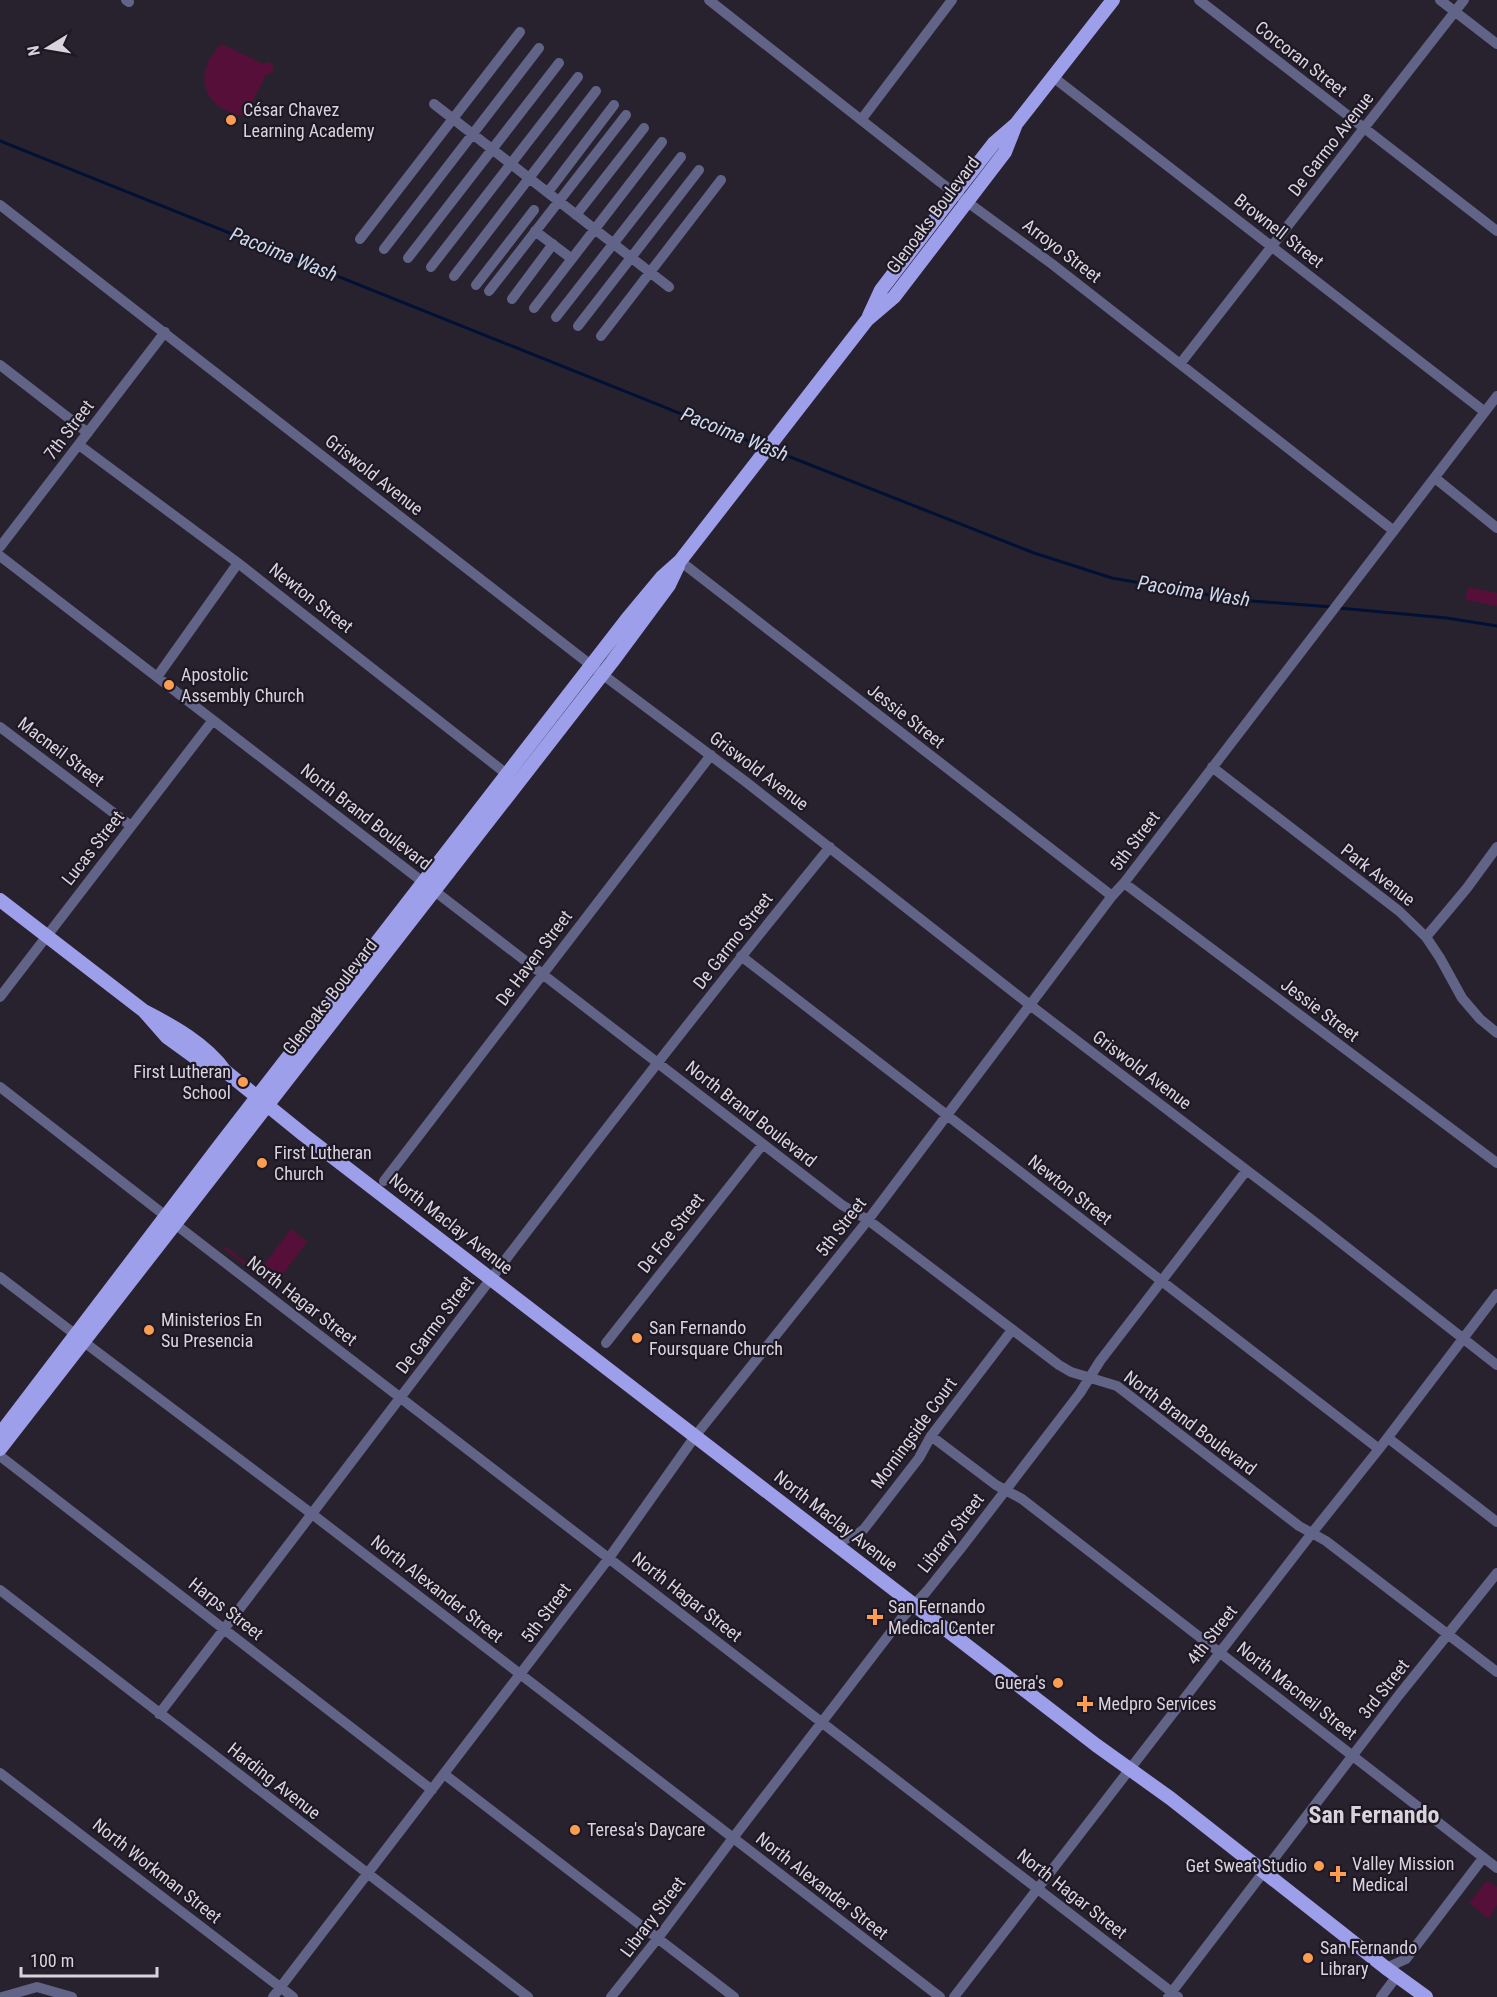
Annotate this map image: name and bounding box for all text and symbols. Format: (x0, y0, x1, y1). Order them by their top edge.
street label: Corcoran Street (1251, 16, 1351, 101)
north arrow (18, 18, 78, 78)
text: N (24, 44, 44, 57)
street label: De Garmo Avenue (1284, 88, 1378, 200)
place label: César Chavez Learning Academy (243, 99, 375, 141)
marker: César Chavez Learning Academy (224, 113, 238, 127)
street label: Glenoaks Boulevard (882, 152, 983, 277)
street label: Brownell Street (1230, 189, 1328, 272)
street label: Arroyo Street (1019, 214, 1106, 287)
water label: Pacoima Wash (227, 222, 341, 286)
street label: 7th Street (39, 396, 98, 464)
water label: Pacoima Wash (678, 402, 792, 466)
street label: Griswold Avenue (321, 430, 427, 519)
street label: Newton Street (265, 558, 357, 637)
water label: Pacoima Wash (1136, 570, 1252, 612)
place label: Apostolic Assembly Church (181, 664, 304, 706)
marker: Apostolic Assembly Church (162, 678, 176, 692)
street label: Jessie Street (863, 679, 949, 752)
street label: Macneil Street (14, 712, 108, 791)
street label: Griswold Avenue (706, 727, 813, 815)
street label: North Brand Boulevard (297, 759, 436, 874)
street label: Lucas Street (57, 806, 128, 889)
street label: 5th Street (1105, 807, 1164, 875)
street label: Park Avenue (1337, 839, 1419, 910)
street label: De Garmo Street (688, 888, 777, 993)
street label: De Haven Street (491, 906, 576, 1009)
street label: Glenoaks Boulevard (278, 935, 381, 1059)
street label: Jessie Street (1277, 973, 1364, 1046)
street label: Griswold Avenue (1089, 1026, 1196, 1114)
street label: North Brand Boulevard (682, 1056, 821, 1171)
place label: First Lutheran School (133, 1061, 231, 1103)
marker: First Lutheran School (236, 1075, 250, 1089)
place label: First Lutheran Church (274, 1142, 372, 1184)
street label: Newton Street (1024, 1150, 1116, 1229)
marker: First Lutheran Church (255, 1156, 269, 1170)
street label: North Maclay Avenue (385, 1169, 517, 1278)
street label: De Foe Street (633, 1189, 708, 1277)
street label: 5th Street (811, 1193, 870, 1260)
street label: North Hagar Street (243, 1251, 361, 1350)
street label: De Garmo Street (391, 1272, 478, 1378)
place label: Ministerios En Su Presencia (161, 1309, 262, 1351)
place label: San Fernando Foursquare Church (649, 1317, 783, 1359)
marker: Ministerios En Su Presencia (142, 1323, 156, 1337)
marker: San Fernando Foursquare Church (630, 1331, 644, 1345)
street label: North Brand Boulevard (1120, 1366, 1261, 1479)
street label: Morningside Court (866, 1373, 961, 1492)
street label: North Maclay Avenue (770, 1466, 902, 1575)
street label: Library Street (913, 1489, 988, 1577)
street label: North Alexander Street (367, 1531, 507, 1647)
street label: North Hagar Street (628, 1547, 746, 1646)
street label: Harps Street (185, 1573, 268, 1644)
street label: 5th Street (516, 1579, 575, 1647)
place label: San Fernando Medical Center (888, 1596, 995, 1638)
street label: 4th Street (1182, 1601, 1241, 1668)
marker: San Fernando Medical Center (866, 1608, 884, 1626)
street label: North Macneil Street (1233, 1637, 1362, 1744)
street label: 3rd Street (1354, 1655, 1413, 1723)
place label: Guera's (994, 1672, 1046, 1693)
marker: Guera's (1051, 1676, 1065, 1690)
place label: Medpro Services (1098, 1693, 1217, 1714)
marker: Medpro Services (1076, 1695, 1094, 1713)
street label: Harding Avenue (224, 1738, 325, 1823)
district label: San Fernando (1309, 1801, 1440, 1829)
street label: North Workman Street (89, 1814, 226, 1927)
place label: Teresa's Daycare (587, 1819, 706, 1840)
marker: Teresa's Daycare (568, 1823, 582, 1837)
street label: North Alexander Street (752, 1828, 892, 1944)
street label: North Hagar Street (1013, 1844, 1131, 1943)
place label: Valley Mission Medical (1352, 1853, 1455, 1895)
place label: Get Sweat Studio (1185, 1855, 1307, 1876)
marker: Get Sweat Studio (1312, 1859, 1326, 1873)
marker: Valley Mission Medical (1329, 1865, 1347, 1883)
street label: Library Street (616, 1873, 690, 1961)
place label: San Fernando Library (1320, 1937, 1417, 1979)
scale bar (21, 1940, 158, 1978)
text: 100 m (30, 1950, 74, 1971)
marker: San Fernando Library (1301, 1951, 1315, 1965)

